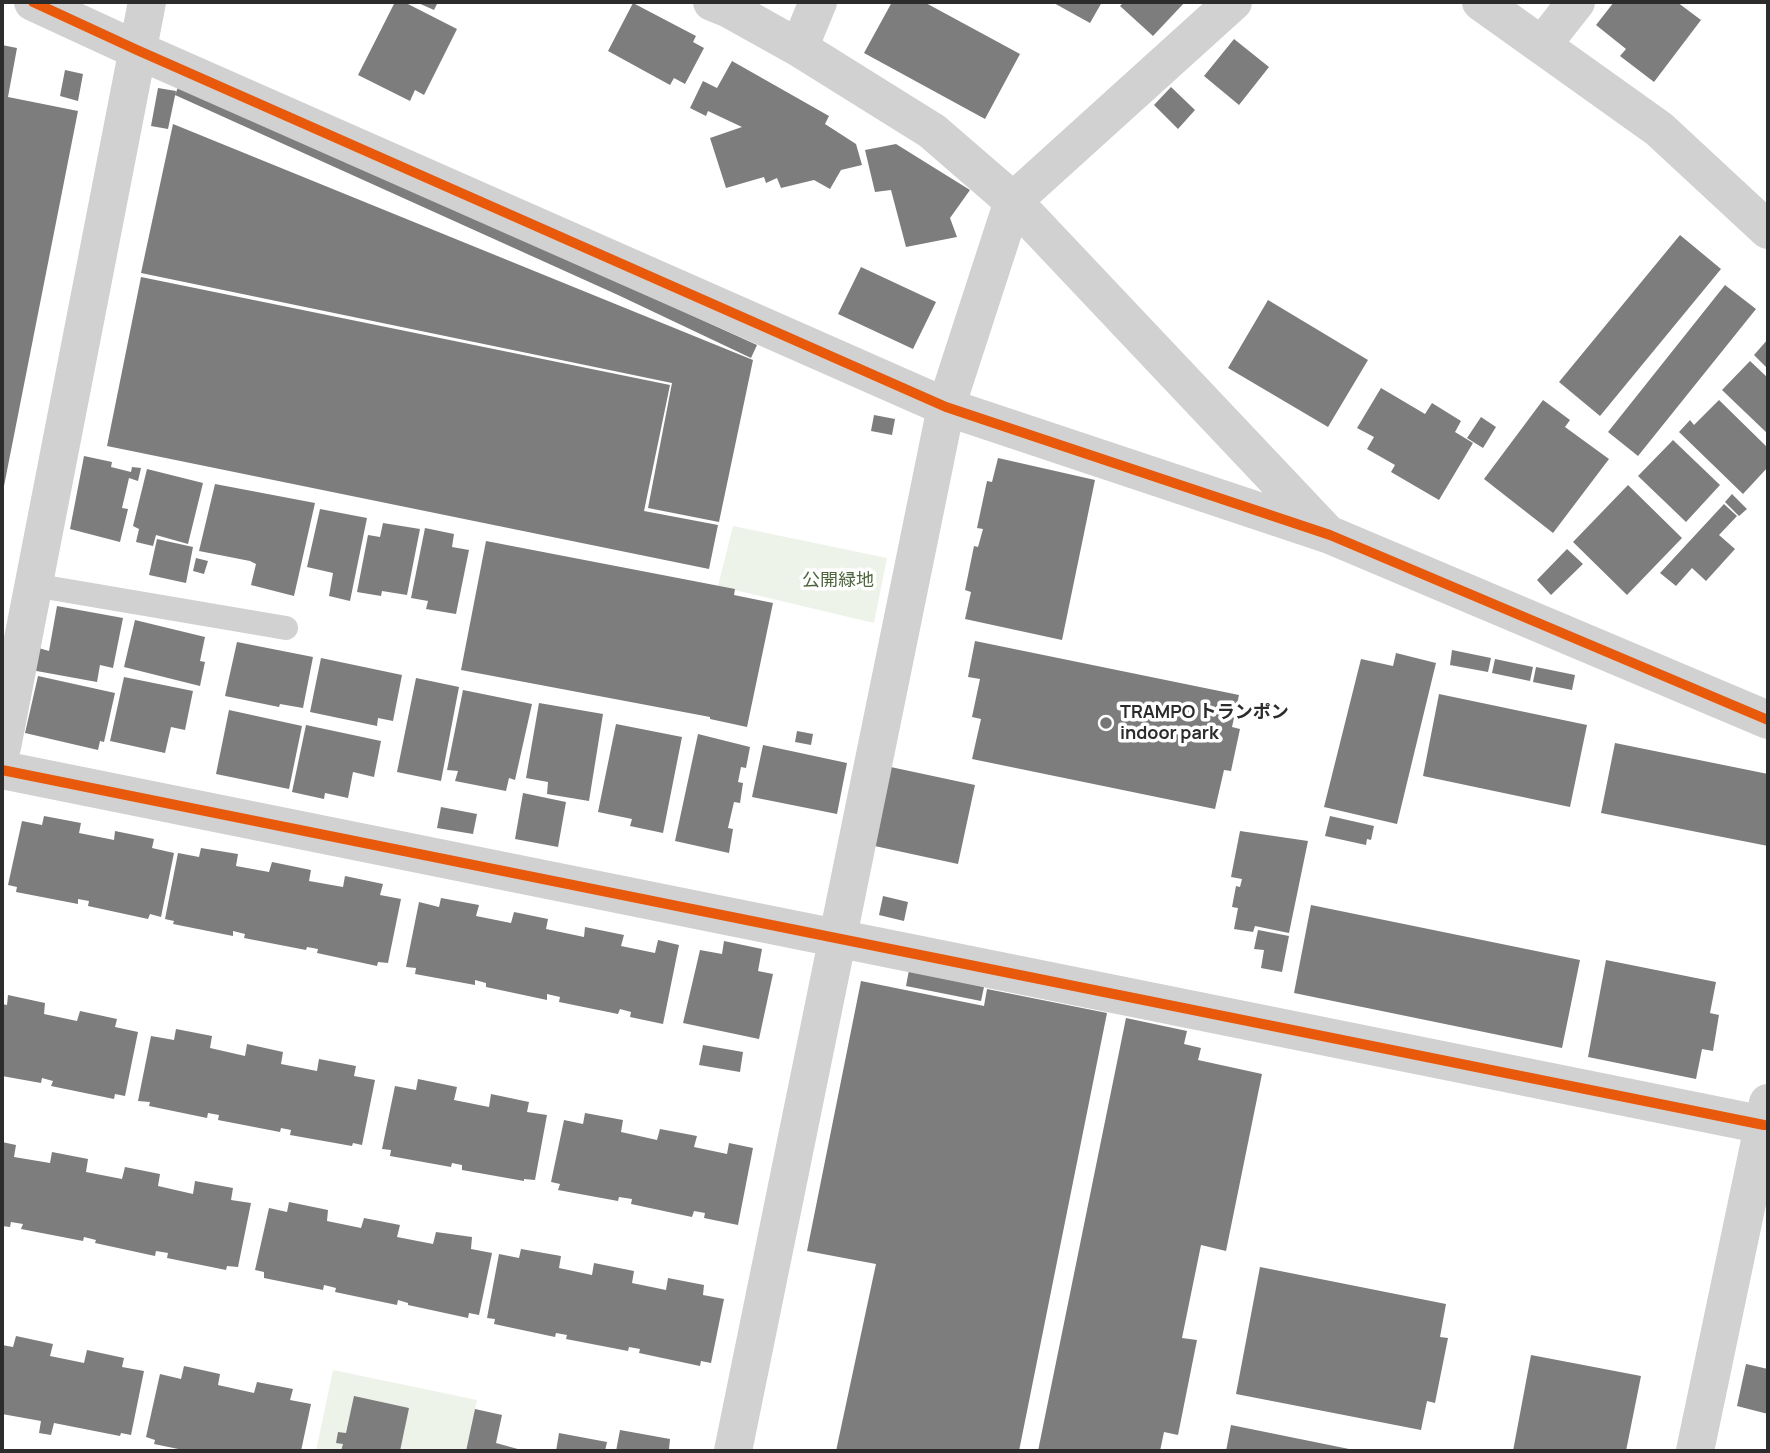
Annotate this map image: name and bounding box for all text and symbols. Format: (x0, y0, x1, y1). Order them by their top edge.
park label: 公開緑地 (802, 570, 874, 592)
place label: TRAMPO トランポン indoor park (1120, 702, 1289, 744)
marker: TRAMPO トランポン indoor park (1098, 715, 1114, 731)

